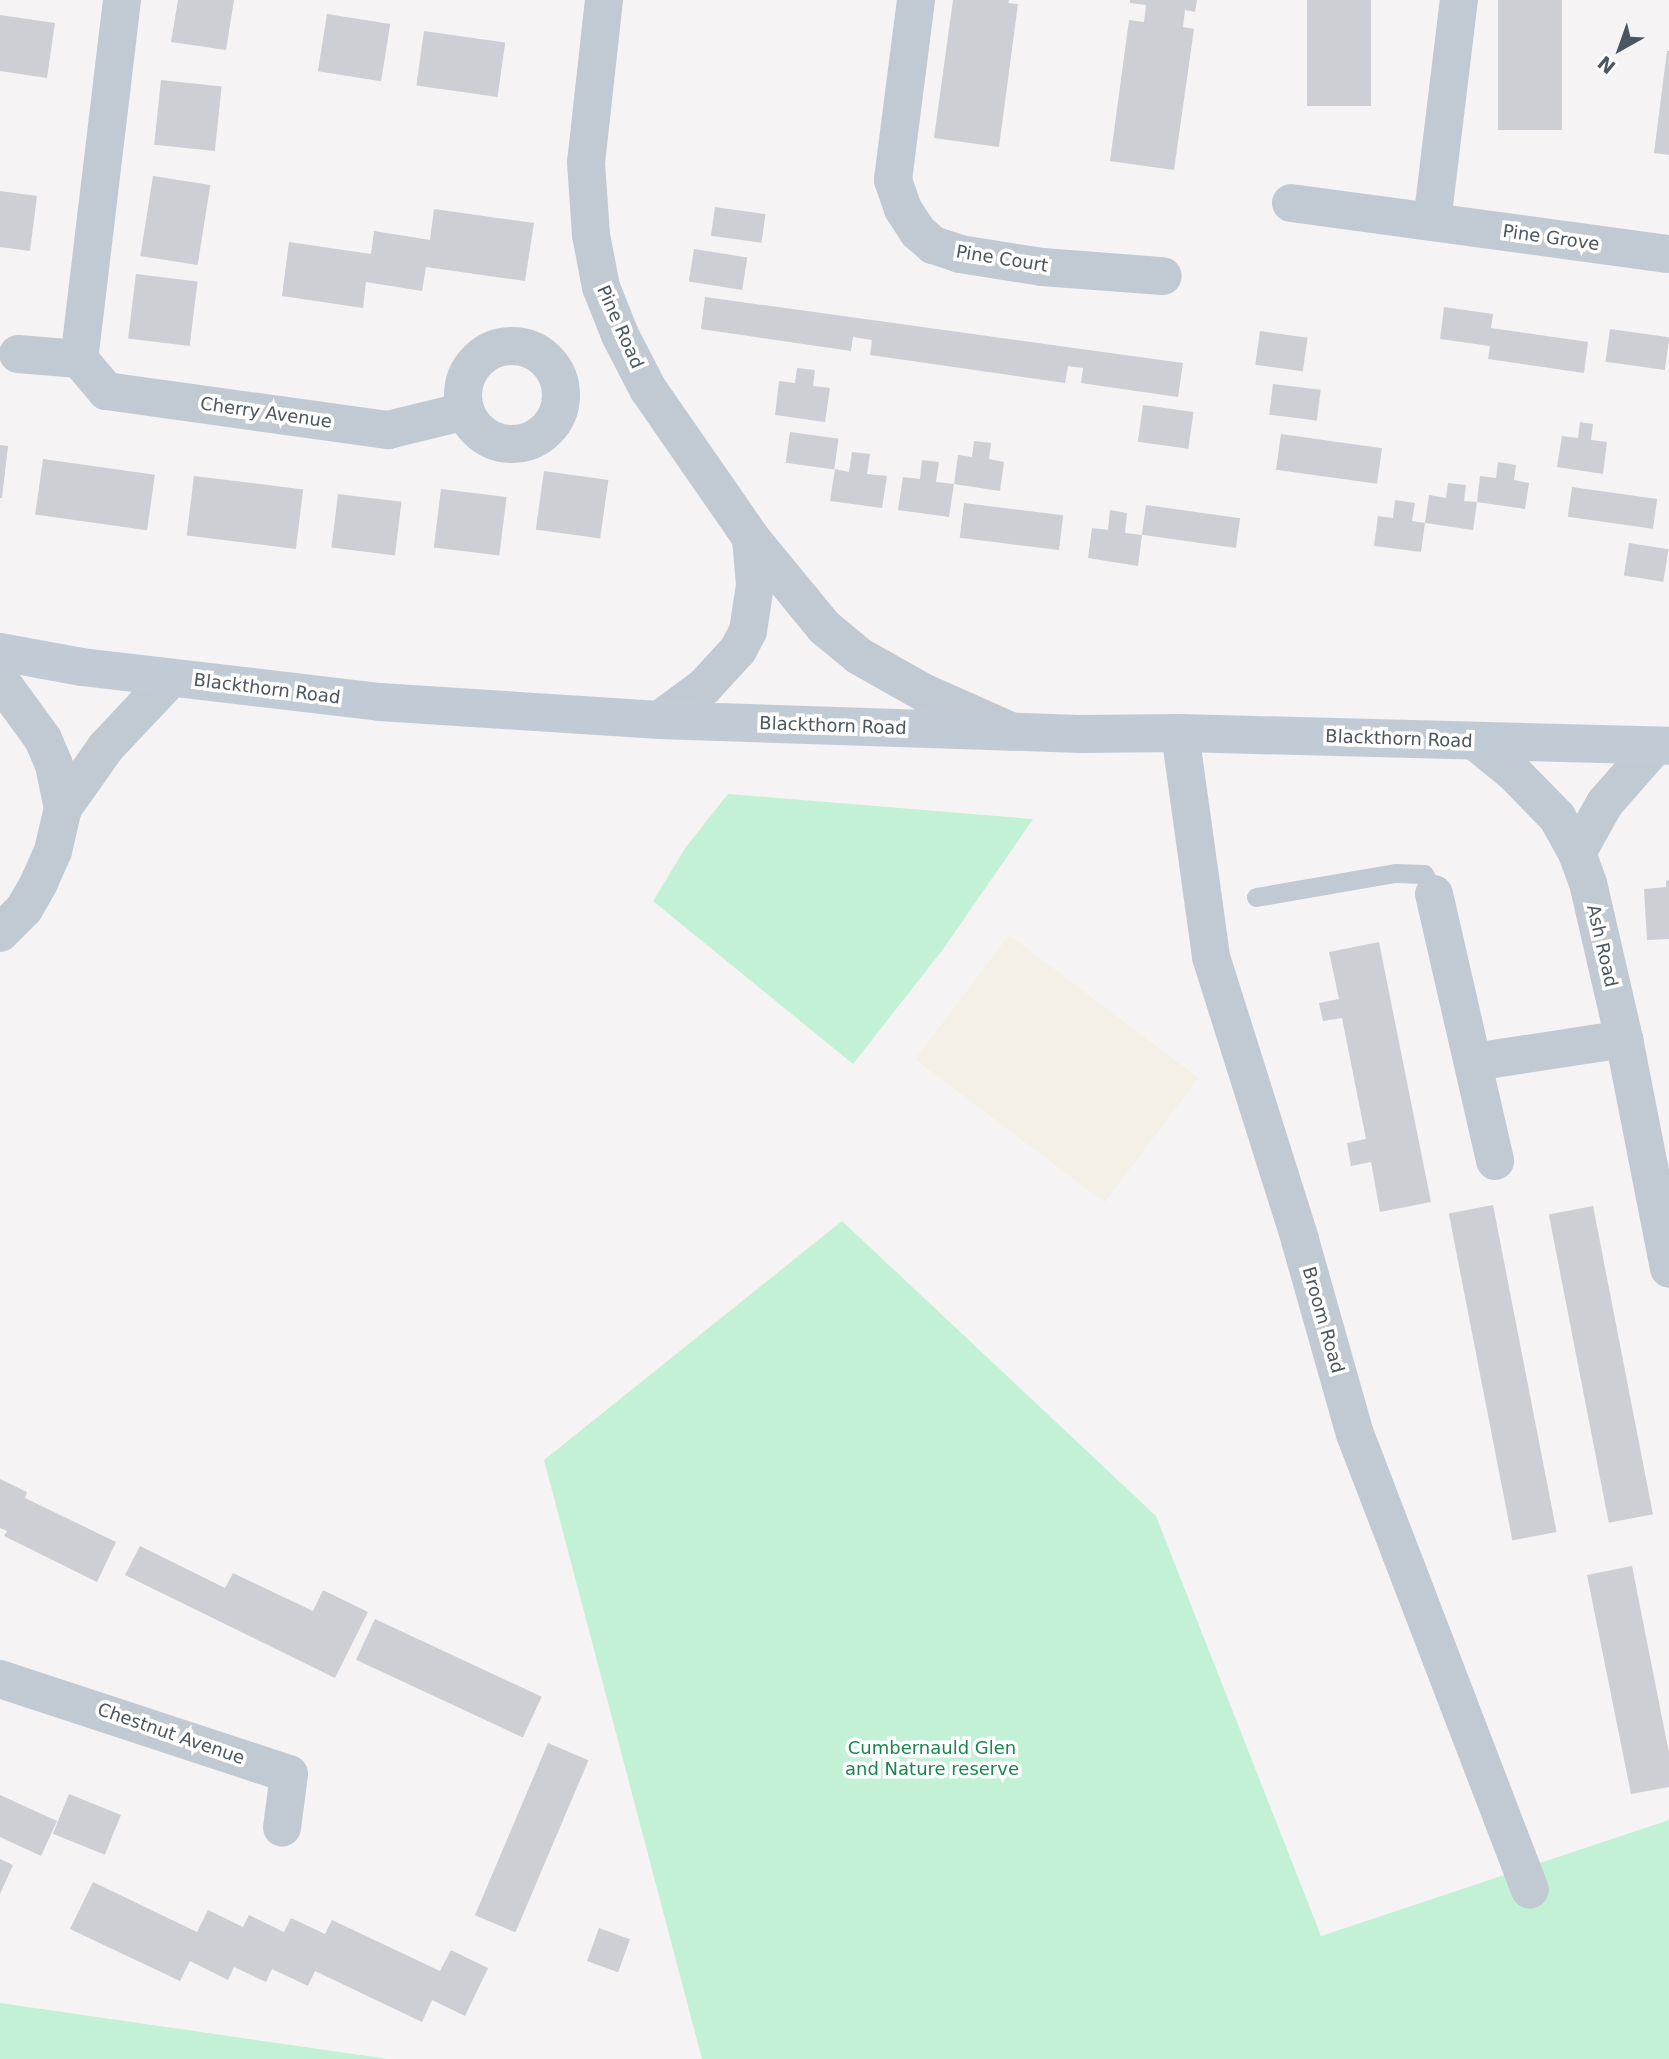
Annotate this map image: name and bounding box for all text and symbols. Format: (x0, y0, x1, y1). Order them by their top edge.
north arrow (1585, 14, 1655, 84)
text: N (1593, 52, 1620, 79)
street label: Pine Grove (1501, 221, 1601, 255)
street label: Pine Court (954, 241, 1050, 277)
street label: Pine Road (592, 282, 648, 372)
street label: Cherry Avenue (199, 393, 333, 433)
street label: Blackthorn Road (192, 669, 342, 709)
street label: Blackthorn Road (759, 713, 907, 739)
street label: Blackthorn Road (1325, 726, 1473, 752)
street label: Ash Road (1582, 903, 1622, 989)
street label: Broom Road (1297, 1264, 1349, 1376)
street label: Chestnut Avenue (95, 1699, 247, 1769)
park label: Cumbernauld Glen and Nature reserve (845, 1738, 1019, 1780)

